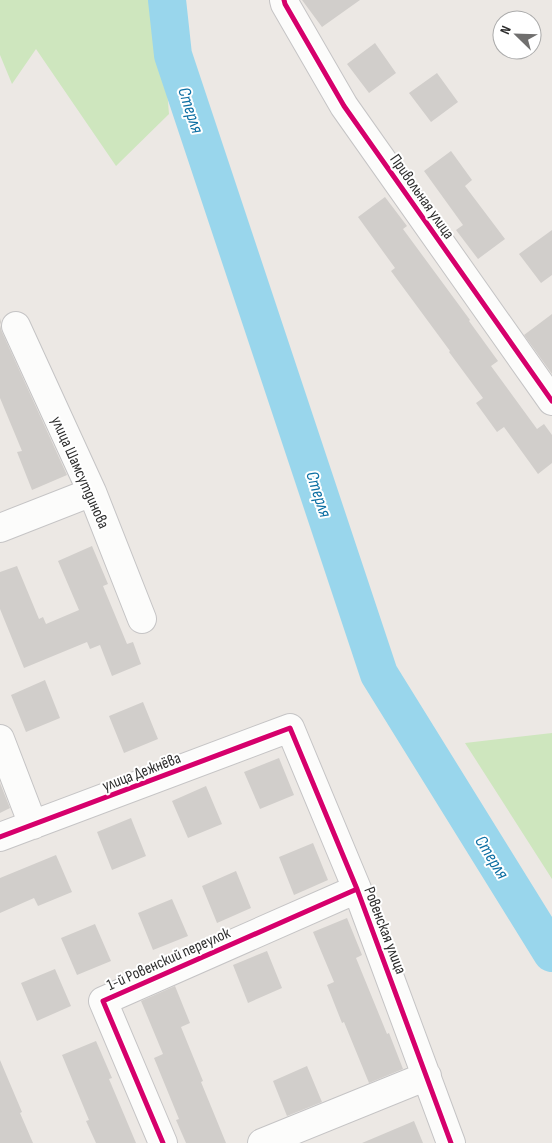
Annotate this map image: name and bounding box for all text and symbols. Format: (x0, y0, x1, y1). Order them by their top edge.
north arrow (492, 10, 542, 60)
text: N (496, 23, 515, 37)
water label: Стерля (173, 84, 208, 136)
street label: Привольная улица (385, 151, 458, 243)
street label: улица Шамсутдинова (46, 414, 113, 532)
water label: Стерля (301, 468, 336, 520)
street label: улица Дежнёва (100, 749, 183, 796)
water label: Стерля (470, 832, 513, 883)
street label: Ровенская улица (359, 884, 410, 977)
street label: 1-й Ровенский переулок (104, 923, 234, 995)

